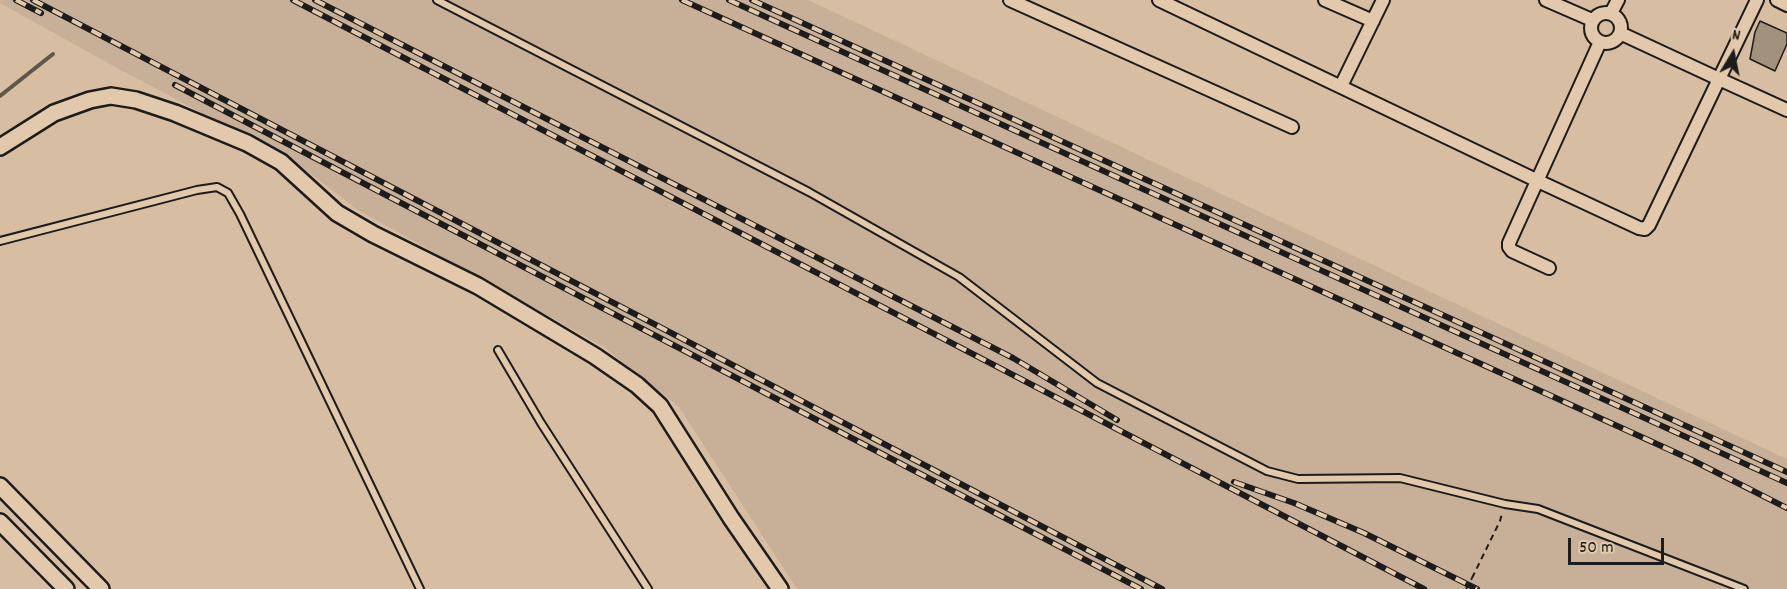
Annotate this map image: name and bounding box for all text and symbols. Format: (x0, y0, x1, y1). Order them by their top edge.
north arrow (1703, 24, 1763, 84)
text: N (1730, 24, 1742, 48)
scale bar (1571, 526, 1667, 564)
text: 50 m (1579, 536, 1614, 561)

